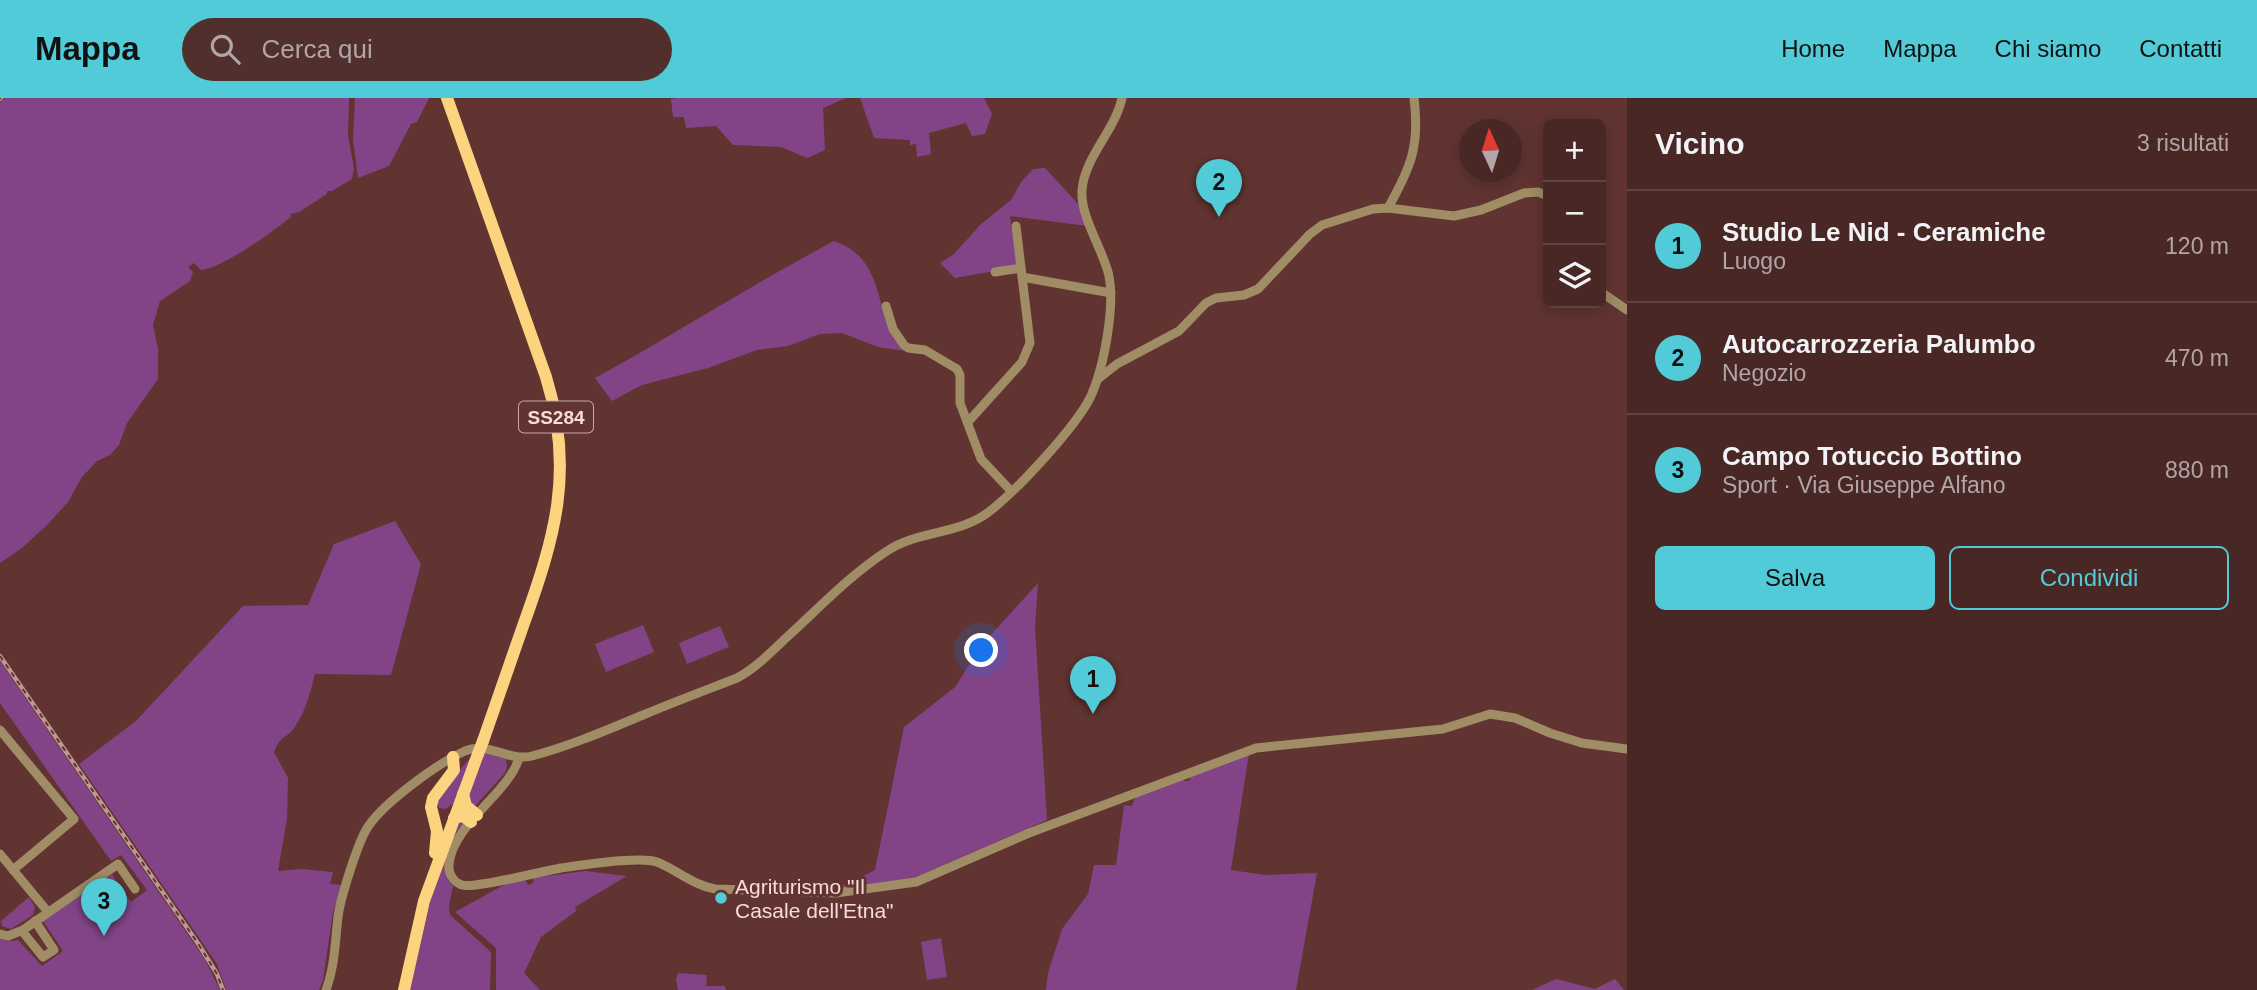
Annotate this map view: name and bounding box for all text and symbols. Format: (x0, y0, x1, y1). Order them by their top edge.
search box (182, 18, 672, 81)
text: Mappa (35, 30, 140, 67)
icon: search (206, 30, 244, 68)
text: Cerca qui (262, 34, 373, 64)
text: Home (1781, 35, 1845, 62)
text: Mappa (1883, 35, 1957, 62)
text: Chi siamo (1995, 35, 2101, 62)
text: Contatti (2139, 35, 2222, 62)
north arrow (1459, 119, 1522, 182)
map controls (1543, 119, 1606, 308)
button: + (1543, 119, 1606, 182)
text: Vicino (1655, 127, 1744, 160)
text: 3 risultati (2137, 130, 2229, 156)
pin: 2 (1196, 159, 1242, 217)
button: − (1543, 182, 1606, 245)
text: Studio Le Nid - Ceramiche (1722, 217, 2046, 247)
text: 1 (1672, 233, 1684, 259)
text: 120 m (2165, 233, 2229, 259)
button: layers (1543, 245, 1606, 308)
text: Luogo (1722, 248, 1786, 274)
text: Autocarrozzeria Palumbo (1722, 329, 2036, 359)
text: 2 (1672, 345, 1684, 371)
text: 470 m (2165, 345, 2229, 371)
text: Negozio (1722, 360, 1806, 386)
road number: SS284 (519, 402, 593, 432)
text: Campo Totuccio Bottino (1722, 441, 2022, 471)
text: 3 (1672, 457, 1684, 483)
text: 880 m (2165, 457, 2229, 483)
text: Sport · Via Giuseppe Alfano (1722, 472, 2005, 498)
button: Salva (1655, 546, 1935, 610)
button: Condividi (1949, 546, 2229, 610)
your location (964, 633, 998, 667)
pin: 1 (1070, 656, 1116, 714)
place label: Agriturismo "Il Casale dell'Etna" (735, 875, 894, 922)
pin: 3 (81, 878, 127, 936)
marker: Agriturismo "Il Casale dell'Etna" (713, 890, 729, 906)

